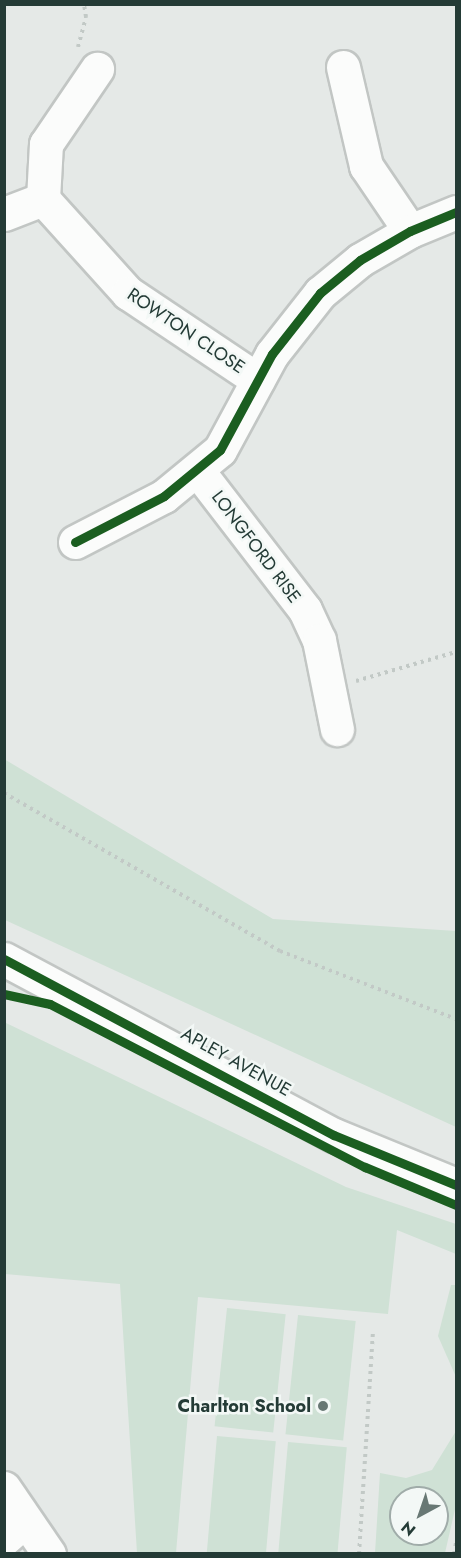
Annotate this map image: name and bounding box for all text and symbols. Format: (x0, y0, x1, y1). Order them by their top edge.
street label: ROWTON CLOSE (123, 284, 249, 378)
street label: LONGFORD RISE (207, 487, 305, 607)
street label: APLEY AVENUE (177, 1023, 295, 1101)
place label: Charlton School (178, 1395, 311, 1417)
marker: Charlton School (316, 1399, 330, 1413)
north arrow (389, 1486, 449, 1546)
text: N (396, 1516, 421, 1542)

